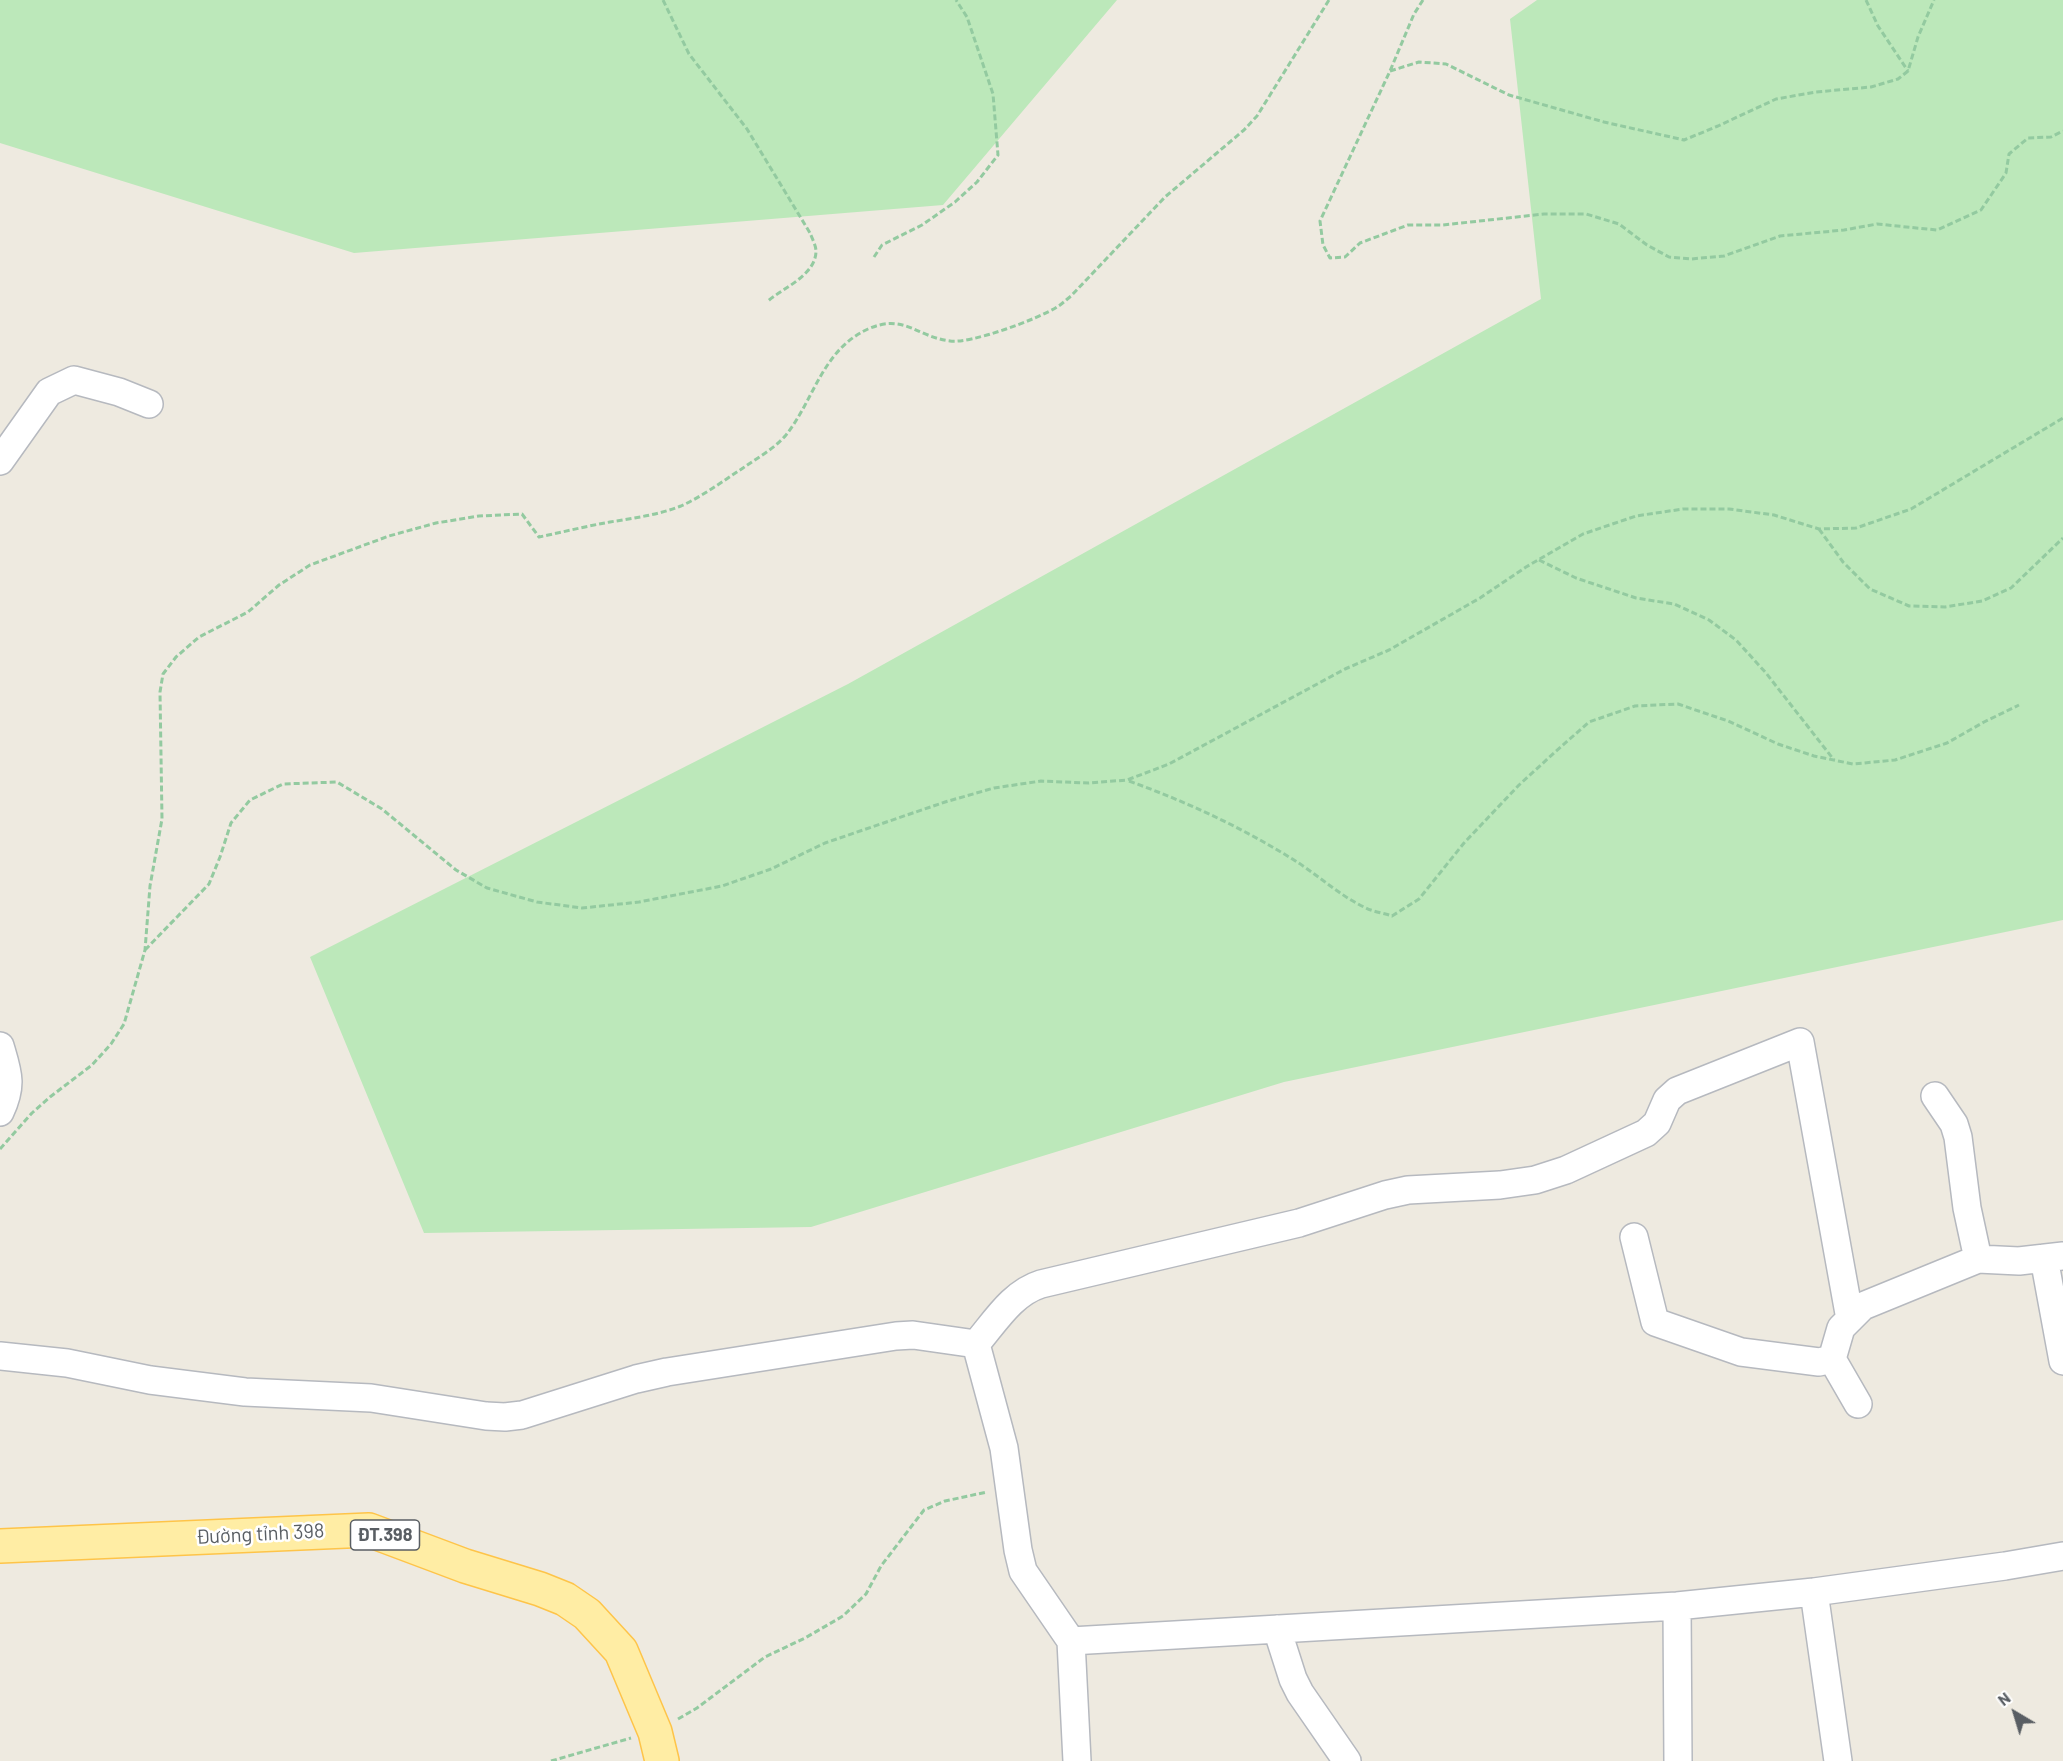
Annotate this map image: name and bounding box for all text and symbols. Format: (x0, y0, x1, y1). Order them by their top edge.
street label: Đường tỉnh 398 (195, 1519, 325, 1549)
road number: ĐT.398 (350, 1520, 420, 1550)
north arrow (1985, 1683, 2045, 1743)
text: N (1994, 1688, 2014, 1709)

